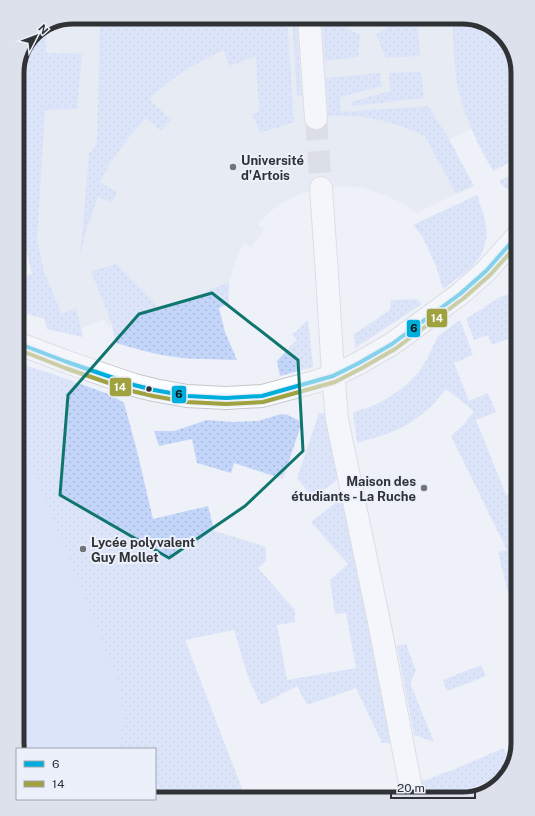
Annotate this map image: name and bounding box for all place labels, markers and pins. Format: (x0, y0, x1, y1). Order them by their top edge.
place label: Université d'Artois (241, 153, 304, 183)
marker: Université d'Artois (228, 162, 238, 172)
unlabelled marker (144, 384, 154, 394)
place label: Maison des étudiants - La Ruche (291, 474, 416, 504)
marker: Maison des étudiants - La Ruche (419, 483, 429, 493)
place label: Lycée polyvalent Guy Mollet (91, 535, 195, 565)
marker: Lycée polyvalent Guy Mollet (78, 544, 88, 554)

